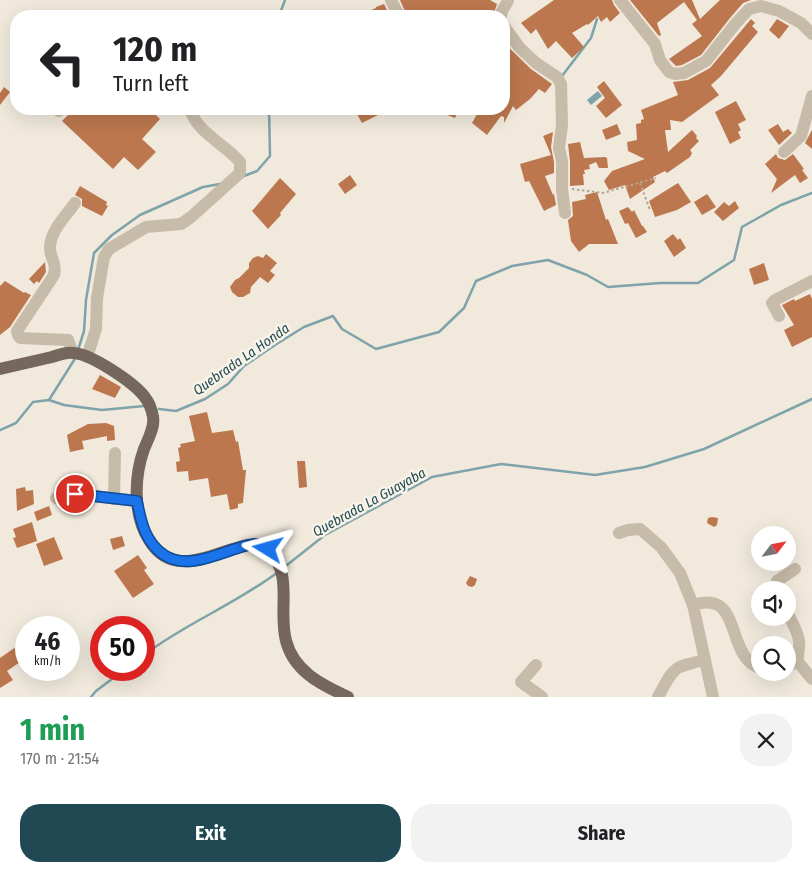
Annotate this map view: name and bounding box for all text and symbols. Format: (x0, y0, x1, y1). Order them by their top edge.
text: 120 m (113, 28, 197, 70)
icon: left (30, 30, 95, 95)
text: Turn left (113, 70, 189, 97)
water label: Quebrada La Honda (190, 320, 293, 399)
water label: Quebrada La Guayaba (310, 464, 429, 541)
pin (54, 473, 96, 515)
icon: arrive (61, 480, 89, 508)
position arrow (241, 522, 293, 574)
north arrow (751, 526, 796, 571)
map controls (751, 526, 796, 681)
button: sound (751, 581, 796, 626)
speed limit sign: 50 (90, 616, 155, 681)
text: 46 (35, 627, 60, 657)
button: search (751, 636, 796, 681)
text: km/h (34, 654, 61, 668)
text: 1 min (20, 712, 85, 748)
button: close (740, 714, 792, 766)
text: 170 m · 21:54 (20, 749, 99, 768)
button: Exit (20, 804, 401, 862)
button: Share (411, 804, 792, 862)

